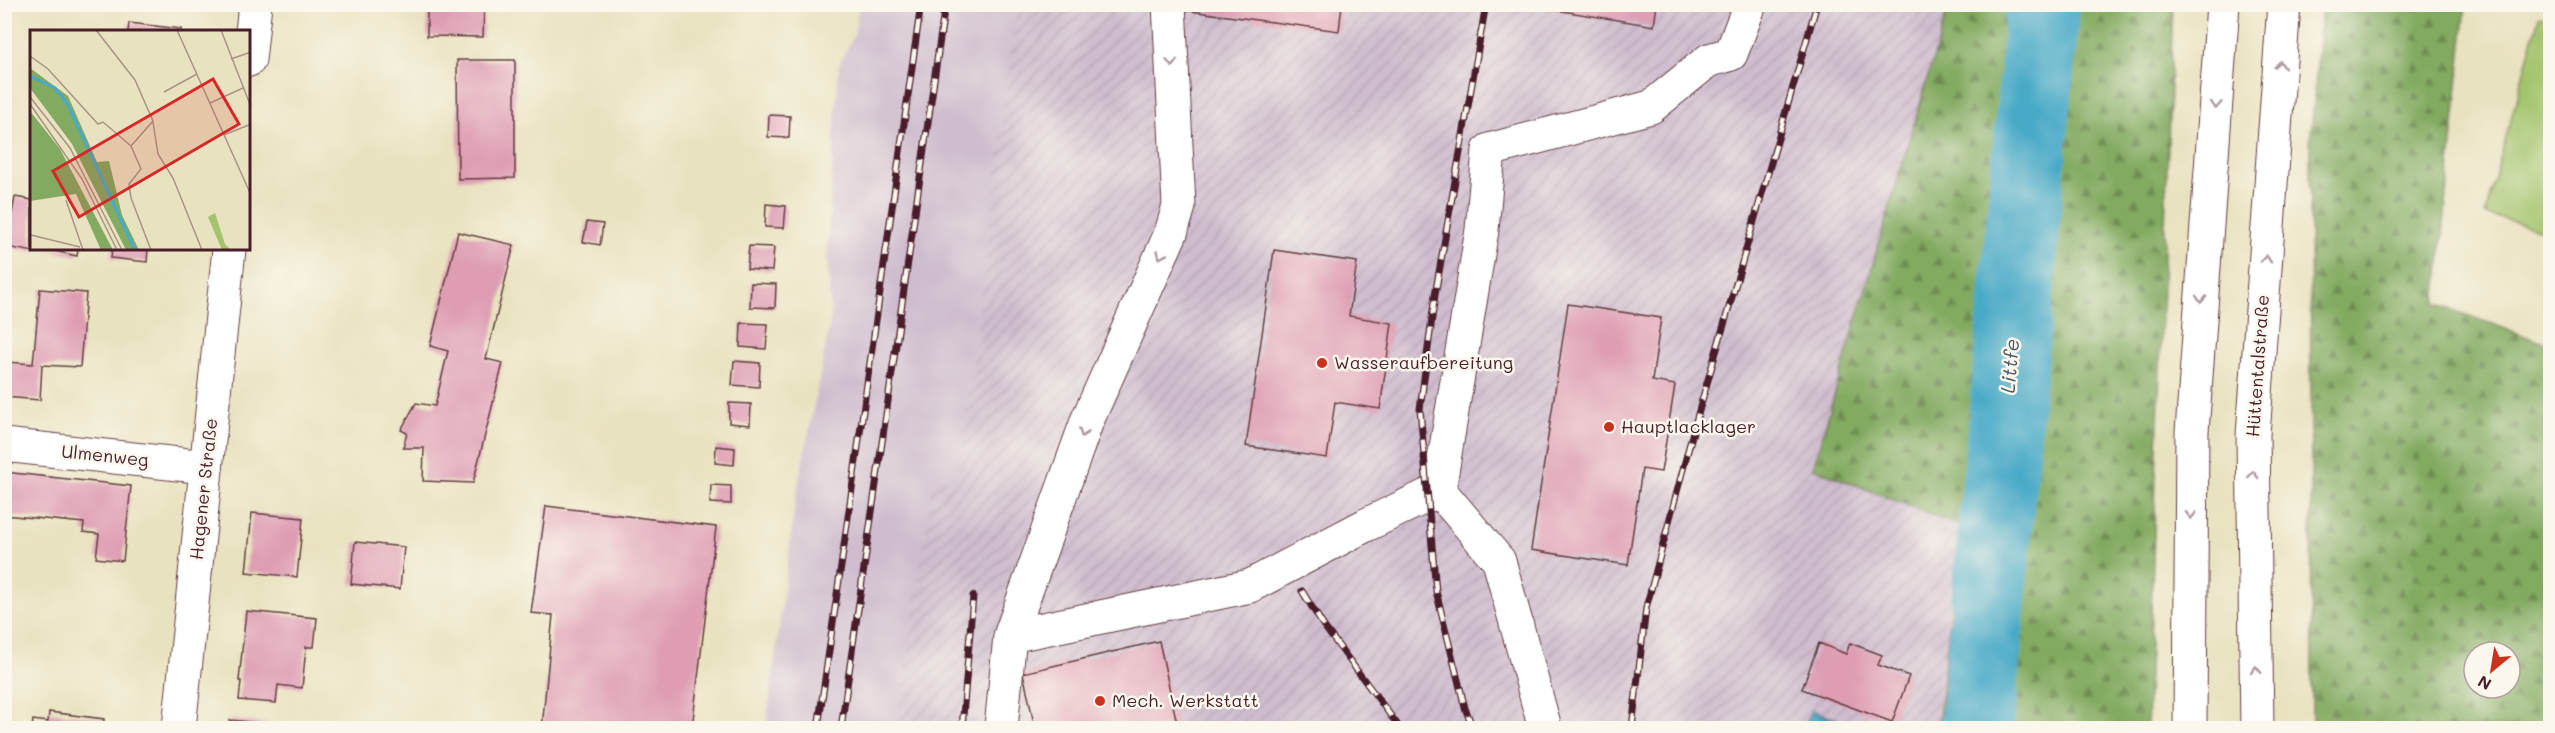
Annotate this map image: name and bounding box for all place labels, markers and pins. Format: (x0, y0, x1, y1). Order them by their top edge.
place label: Wasseraufbereitung (1334, 350, 1513, 374)
marker: Wasseraufbereitung (1315, 356, 1329, 370)
place label: Hauptlacklager (1621, 414, 1756, 438)
marker: Hauptlacklager (1602, 420, 1616, 434)
place label: Mech. Werkstatt (1112, 688, 1259, 712)
marker: Mech. Werkstatt (1093, 694, 1107, 708)

